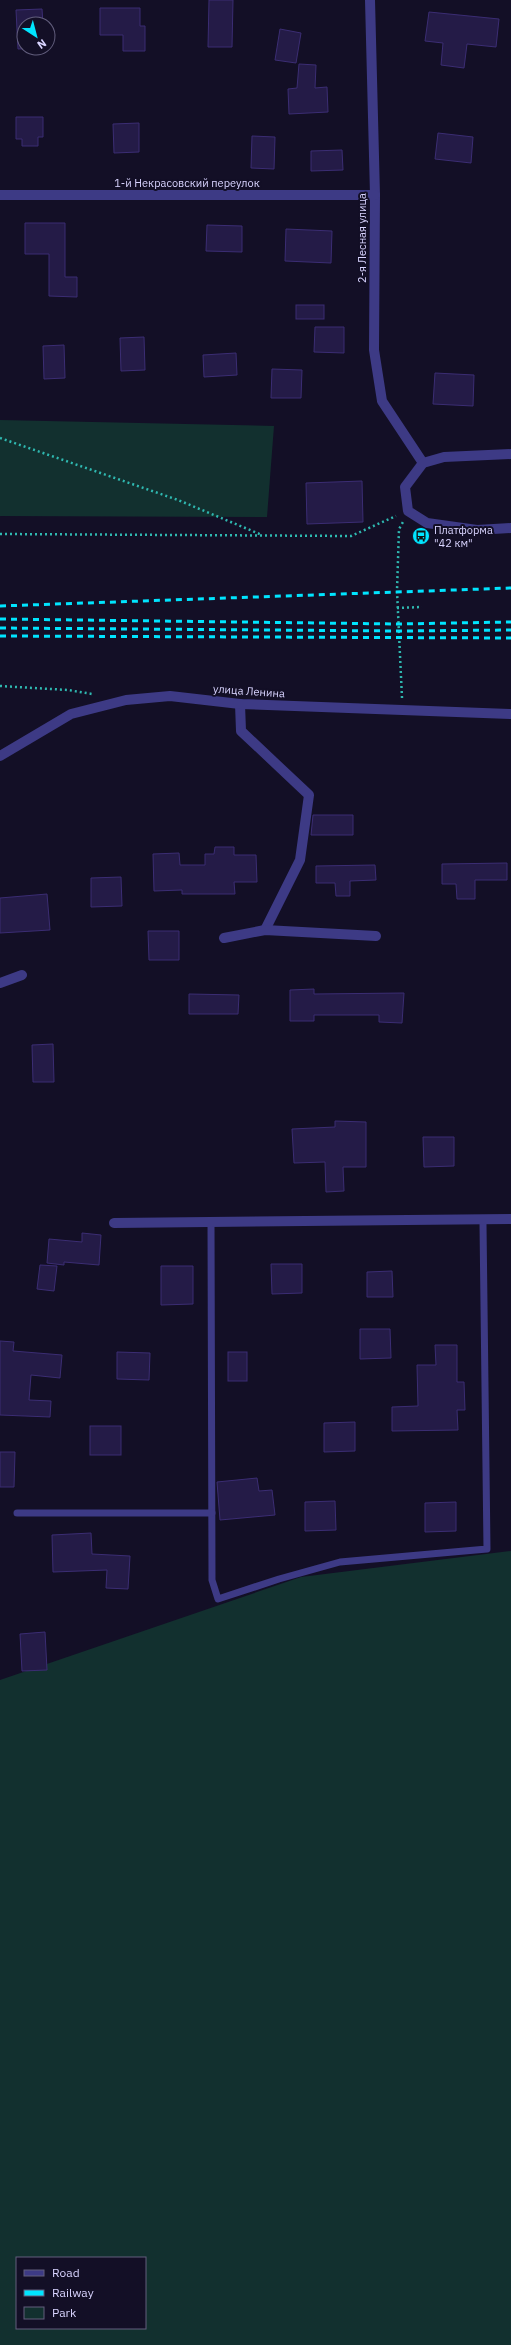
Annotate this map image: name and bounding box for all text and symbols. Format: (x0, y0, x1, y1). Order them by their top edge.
north arrow (16, 16, 56, 56)
text: N (35, 36, 49, 52)
street label: 1-й Некрасовский переулок (114, 176, 260, 190)
street label: 2-я Лесная улица (355, 193, 369, 283)
place label: Платформа "42 км" (434, 523, 493, 550)
bus stop icon: Платформа "42 км" (411, 526, 431, 546)
street label: улица Ленина (213, 682, 285, 700)
legend (16, 2257, 146, 2329)
text: Road (52, 2265, 80, 2280)
text: Railway (52, 2285, 94, 2300)
text: Park (52, 2305, 77, 2320)

